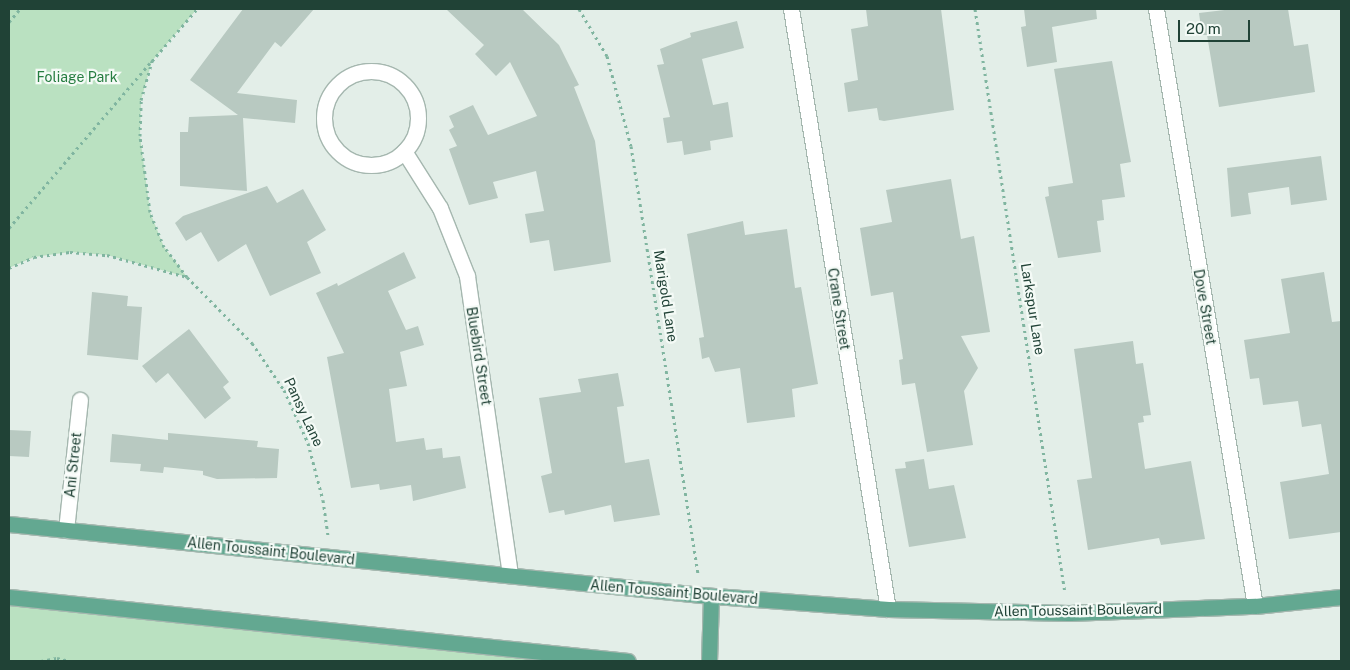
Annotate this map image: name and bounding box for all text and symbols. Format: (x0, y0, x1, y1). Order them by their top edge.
scale bar (1180, 10, 1252, 42)
text: 20 m (1186, 20, 1221, 37)
park label: Foliage Park (36, 69, 118, 85)
street label: Marigold Lane (650, 249, 682, 343)
street label: Larkspur Lane (1017, 262, 1049, 356)
street label: Crane Street (824, 267, 854, 351)
street label: Dove Street (1190, 268, 1220, 346)
street label: Bluebird Street (463, 306, 495, 406)
street label: Pansy Lane (281, 375, 327, 449)
street label: Ani Street (61, 431, 85, 499)
street label: Allen Toussaint Boulevard (186, 534, 356, 568)
street label: Allen Toussaint Boulevard (589, 576, 759, 608)
street label: Allen Toussaint Boulevard (994, 600, 1162, 620)

